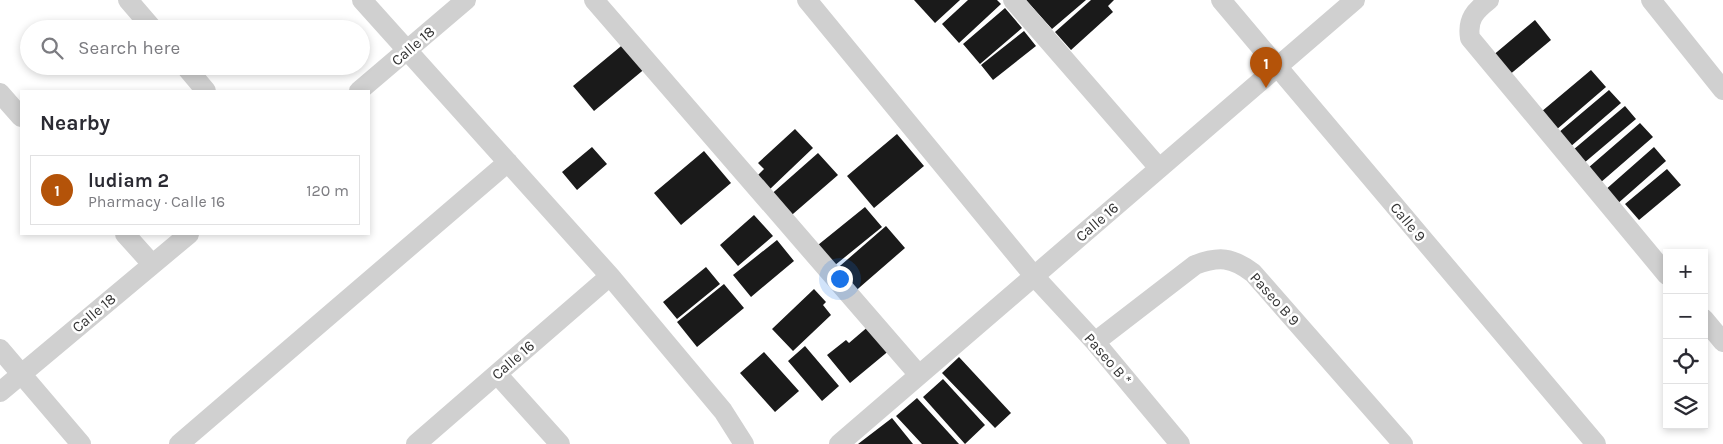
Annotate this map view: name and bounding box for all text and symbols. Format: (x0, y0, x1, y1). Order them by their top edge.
search box (20, 20, 370, 75)
street label: Calle 18 (388, 22, 438, 70)
icon: search (38, 34, 66, 62)
text: Search here (78, 37, 180, 59)
pin: 1 (1250, 47, 1282, 88)
text: Nearby (40, 111, 110, 135)
text: ludiam 2 (88, 170, 169, 192)
text: 1 (54, 181, 60, 200)
text: 120 m (306, 181, 349, 200)
text: Pharmacy · Calle 16 (88, 192, 225, 211)
street label: Calle 16 (1072, 199, 1122, 245)
street label: Calle 9 (1386, 199, 1430, 245)
map controls (1663, 249, 1708, 429)
button: + (1663, 249, 1708, 294)
your location (827, 266, 853, 292)
street label: Paseo B 9 (1246, 269, 1304, 329)
street label: Calle 18 (69, 290, 119, 336)
button: − (1663, 294, 1708, 339)
street label: Paseo B * (1081, 329, 1135, 389)
street label: Calle 16 (488, 337, 538, 383)
button: locate (1663, 339, 1708, 384)
button: layers (1663, 384, 1708, 429)

